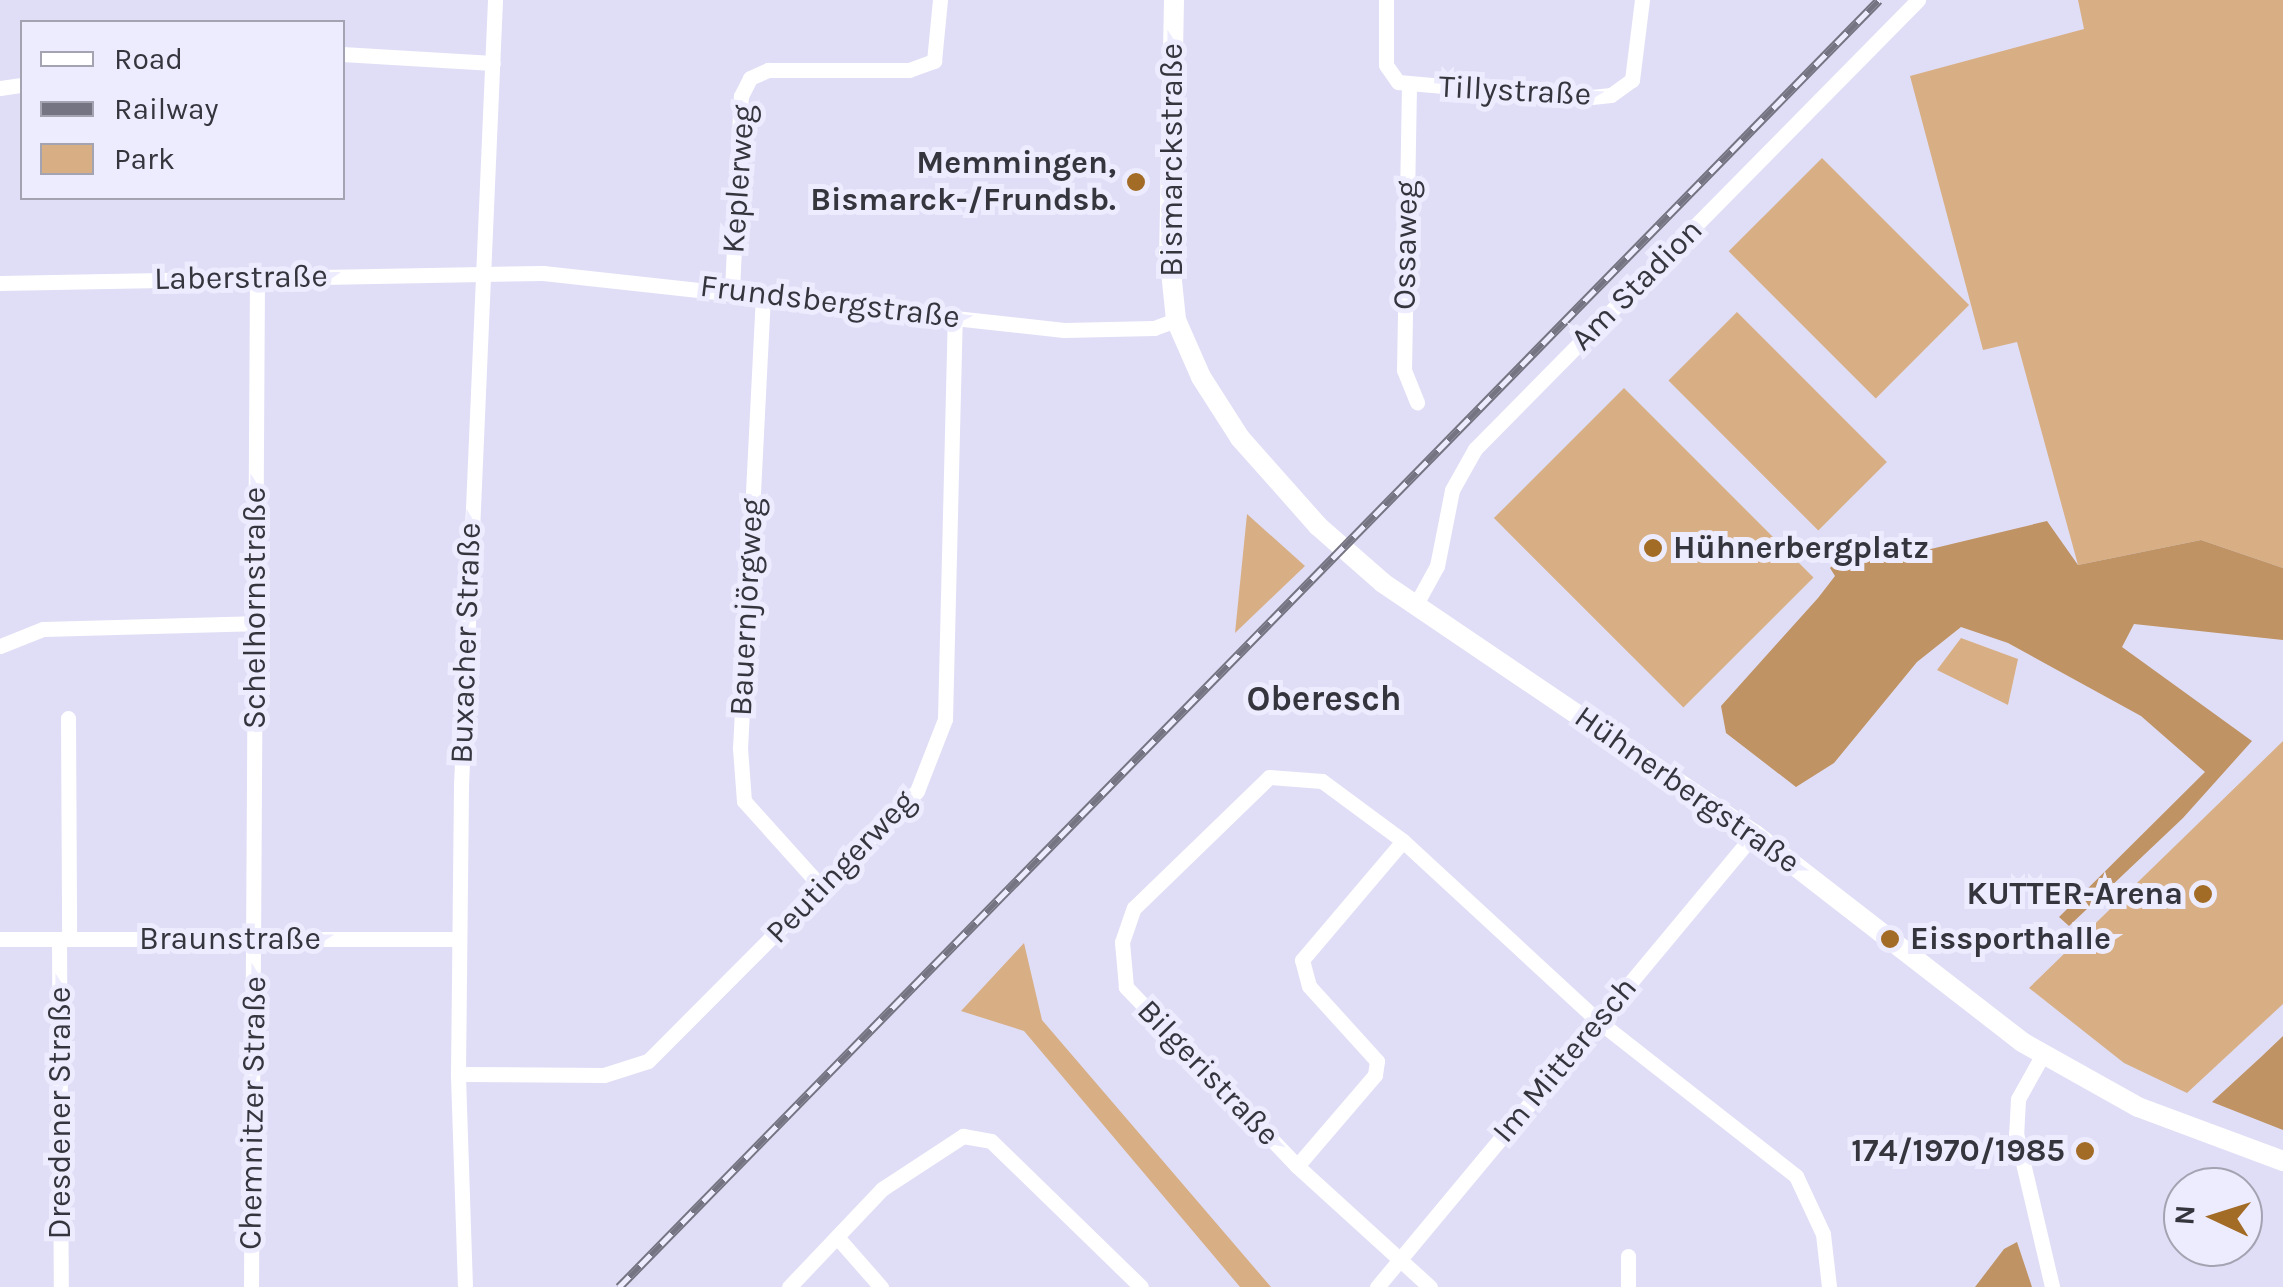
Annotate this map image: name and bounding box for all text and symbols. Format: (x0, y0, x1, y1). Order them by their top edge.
legend (20, 20, 345, 200)
text: Road (114, 41, 183, 77)
street label: Bismarckstraße (1153, 43, 1191, 277)
street label: Tillystraße (1438, 68, 1592, 114)
text: Railway (114, 91, 218, 127)
street label: Keplerweg (715, 103, 763, 255)
text: Park (114, 141, 175, 177)
place label: Memmingen, Bismarck-/Frundsb. (810, 145, 1116, 220)
marker: Memmingen, Bismarck-/Frundsb. (1125, 171, 1147, 193)
street label: Ossaweg (1386, 180, 1426, 310)
street label: Am Stadion (1563, 211, 1711, 359)
street label: Laberstraße (154, 257, 328, 299)
street label: Frundsbergstraße (698, 267, 962, 337)
street label: Schelhornstraße (236, 487, 274, 729)
street label: Bauernjörgweg (722, 497, 772, 717)
street label: Buxacher Straße (443, 522, 489, 764)
place label: Hühnerbergplatz (1673, 529, 1929, 567)
marker: Hühnerbergplatz (1642, 537, 1664, 559)
district label: Oberesch (1246, 678, 1402, 720)
street label: Hühnerbergstraße (1567, 698, 1807, 882)
street label: Peutingerweg (758, 782, 924, 952)
place label: KUTTER-Arena (1966, 875, 2183, 913)
marker: KUTTER-Arena (2192, 883, 2214, 905)
street label: Braunstraße (139, 920, 321, 958)
place label: Eissporthalle (1910, 920, 2111, 958)
marker: Eissporthalle (1879, 928, 1901, 950)
street label: Im Mitteresch (1485, 969, 1645, 1151)
street label: Chemnitzer Straße (231, 976, 275, 1250)
street label: Dresdener Straße (41, 987, 79, 1239)
street label: Bilgeristraße (1129, 992, 1287, 1154)
place label: 174/1970/1985 (1851, 1132, 2065, 1170)
marker: 174/1970/1985 (2074, 1140, 2096, 1162)
north arrow (2163, 1167, 2263, 1267)
text: N (2167, 1204, 2202, 1226)

